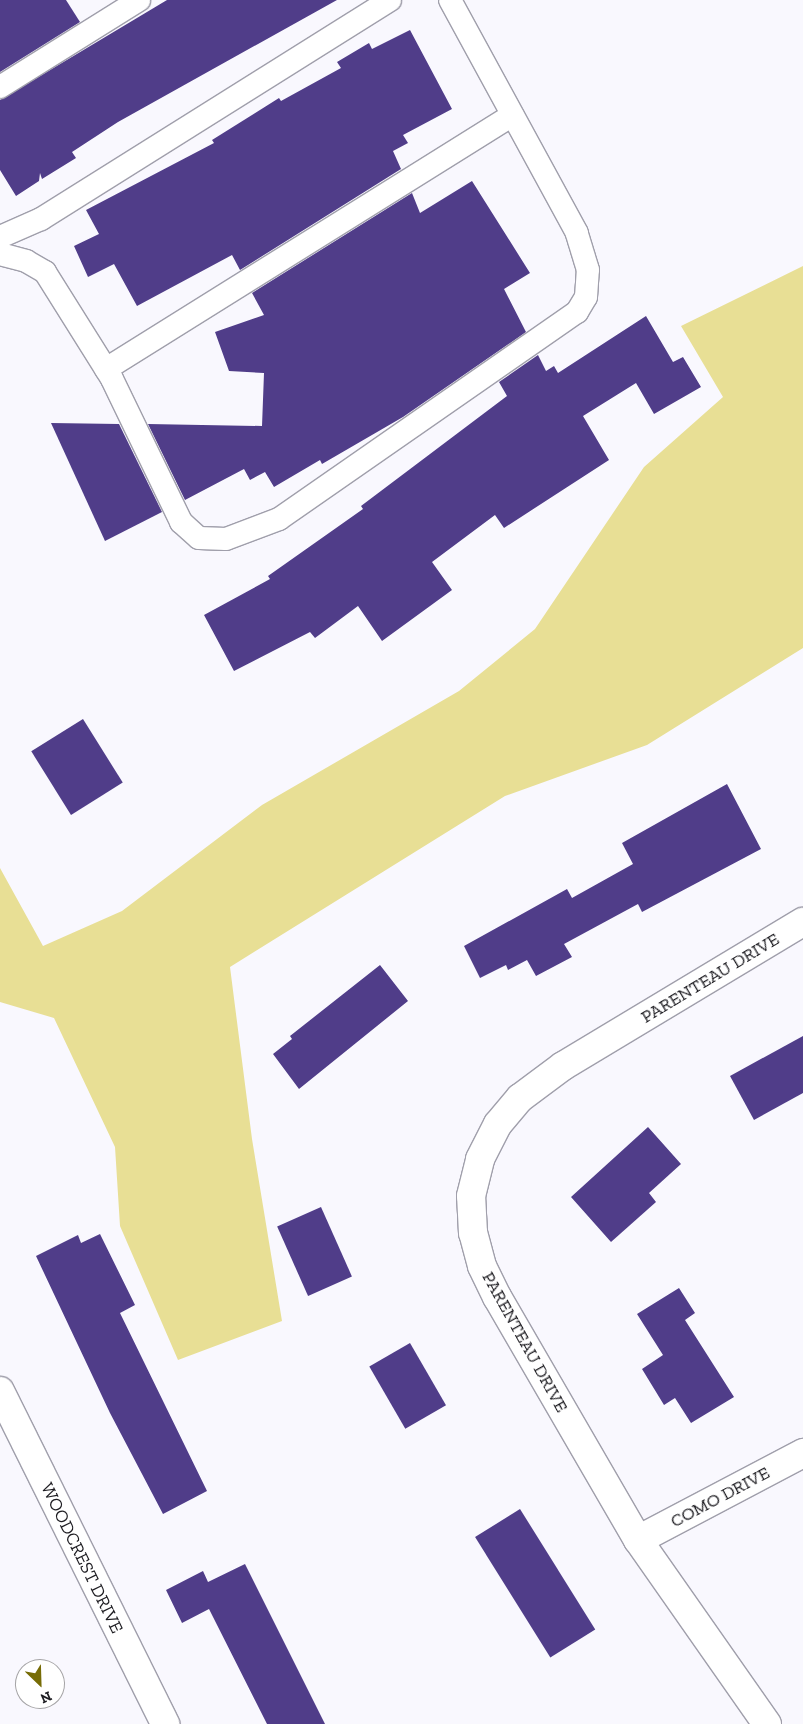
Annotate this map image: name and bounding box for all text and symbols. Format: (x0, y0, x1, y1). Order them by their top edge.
street label: PARENTEAU DRIVE (637, 928, 783, 1028)
street label: PARENTEAU DRIVE (477, 1268, 573, 1416)
street label: COMO DRIVE (667, 1462, 773, 1532)
street label: WOODCREST DRIVE (36, 1479, 128, 1637)
north arrow (15, 1659, 65, 1709)
text: N (38, 1687, 54, 1707)

